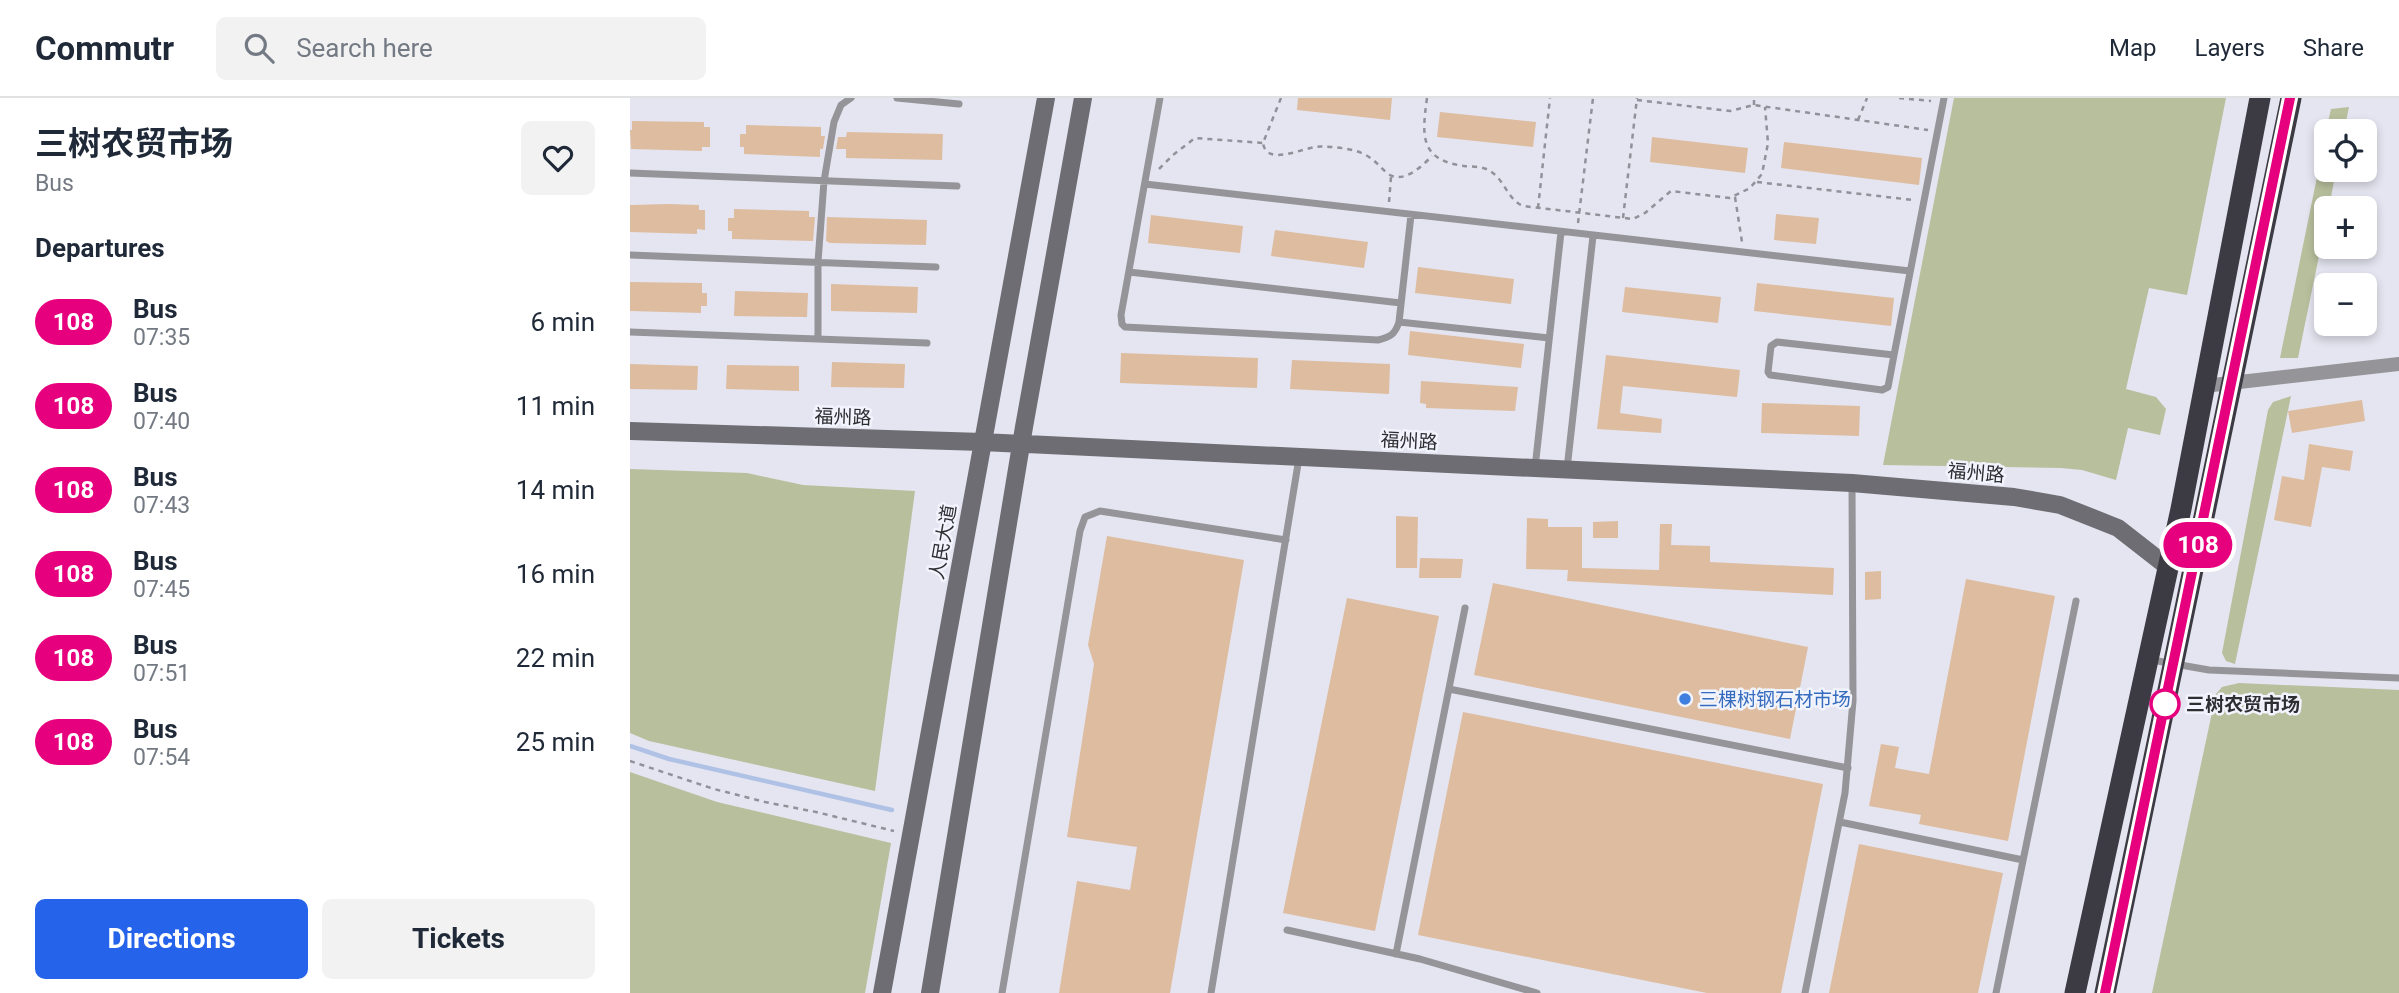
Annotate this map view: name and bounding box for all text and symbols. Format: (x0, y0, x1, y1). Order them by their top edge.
search box (216, 17, 706, 80)
text: Commutr (35, 29, 174, 68)
icon: search (240, 29, 278, 67)
text: Search here (296, 33, 433, 63)
text: Map (2109, 34, 2157, 62)
text: Layers (2195, 34, 2265, 62)
text: Share (2303, 34, 2364, 62)
map controls (2314, 119, 2377, 336)
button: locate (2314, 119, 2377, 182)
button: heart (521, 121, 595, 195)
text: 三树农贸市场 (35, 124, 233, 163)
text: Bus (35, 170, 74, 197)
button: + (2314, 196, 2377, 259)
text: Departures (35, 233, 165, 263)
button: − (2314, 273, 2377, 336)
text: Bus (133, 294, 178, 324)
text: 6 min (530, 307, 595, 337)
text: 108 (53, 308, 94, 336)
text: 07:35 (133, 324, 190, 351)
text: Bus (133, 378, 178, 408)
text: 11 min (516, 391, 595, 421)
text: 108 (53, 392, 94, 420)
street label: 福州路 (814, 405, 872, 429)
text: 07:40 (133, 408, 190, 435)
street label: 福州路 (1380, 428, 1438, 454)
street label: 福州路 (1947, 459, 2005, 487)
text: Bus (133, 462, 178, 492)
text: 14 min (516, 475, 595, 505)
text: 108 (53, 476, 94, 504)
text: 07:43 (133, 492, 190, 519)
street label: 人民大道 (925, 503, 961, 581)
line badge: 108 (2158, 522, 2238, 568)
text: 108 (2177, 531, 2219, 559)
text: Bus (133, 546, 178, 576)
text: 16 min (516, 559, 595, 589)
text: 108 (53, 560, 94, 588)
text: 07:45 (133, 576, 190, 603)
text: Bus (133, 630, 178, 660)
text: 22 min (516, 643, 595, 673)
text: 108 (53, 644, 94, 672)
text: 07:51 (133, 660, 190, 687)
place label: 三棵树钢石材市场 (1699, 688, 1851, 711)
marker: 三树农贸市场 (2150, 689, 2180, 719)
marker: 三棵树钢石材市场 (1677, 691, 1693, 707)
place label: 三树农贸市场 (2186, 693, 2300, 716)
text: Bus (133, 714, 178, 744)
text: 25 min (516, 727, 595, 757)
text: 108 (53, 728, 94, 756)
text: 07:54 (133, 744, 190, 771)
button: Directions (35, 899, 308, 979)
button: Tickets (322, 899, 595, 979)

